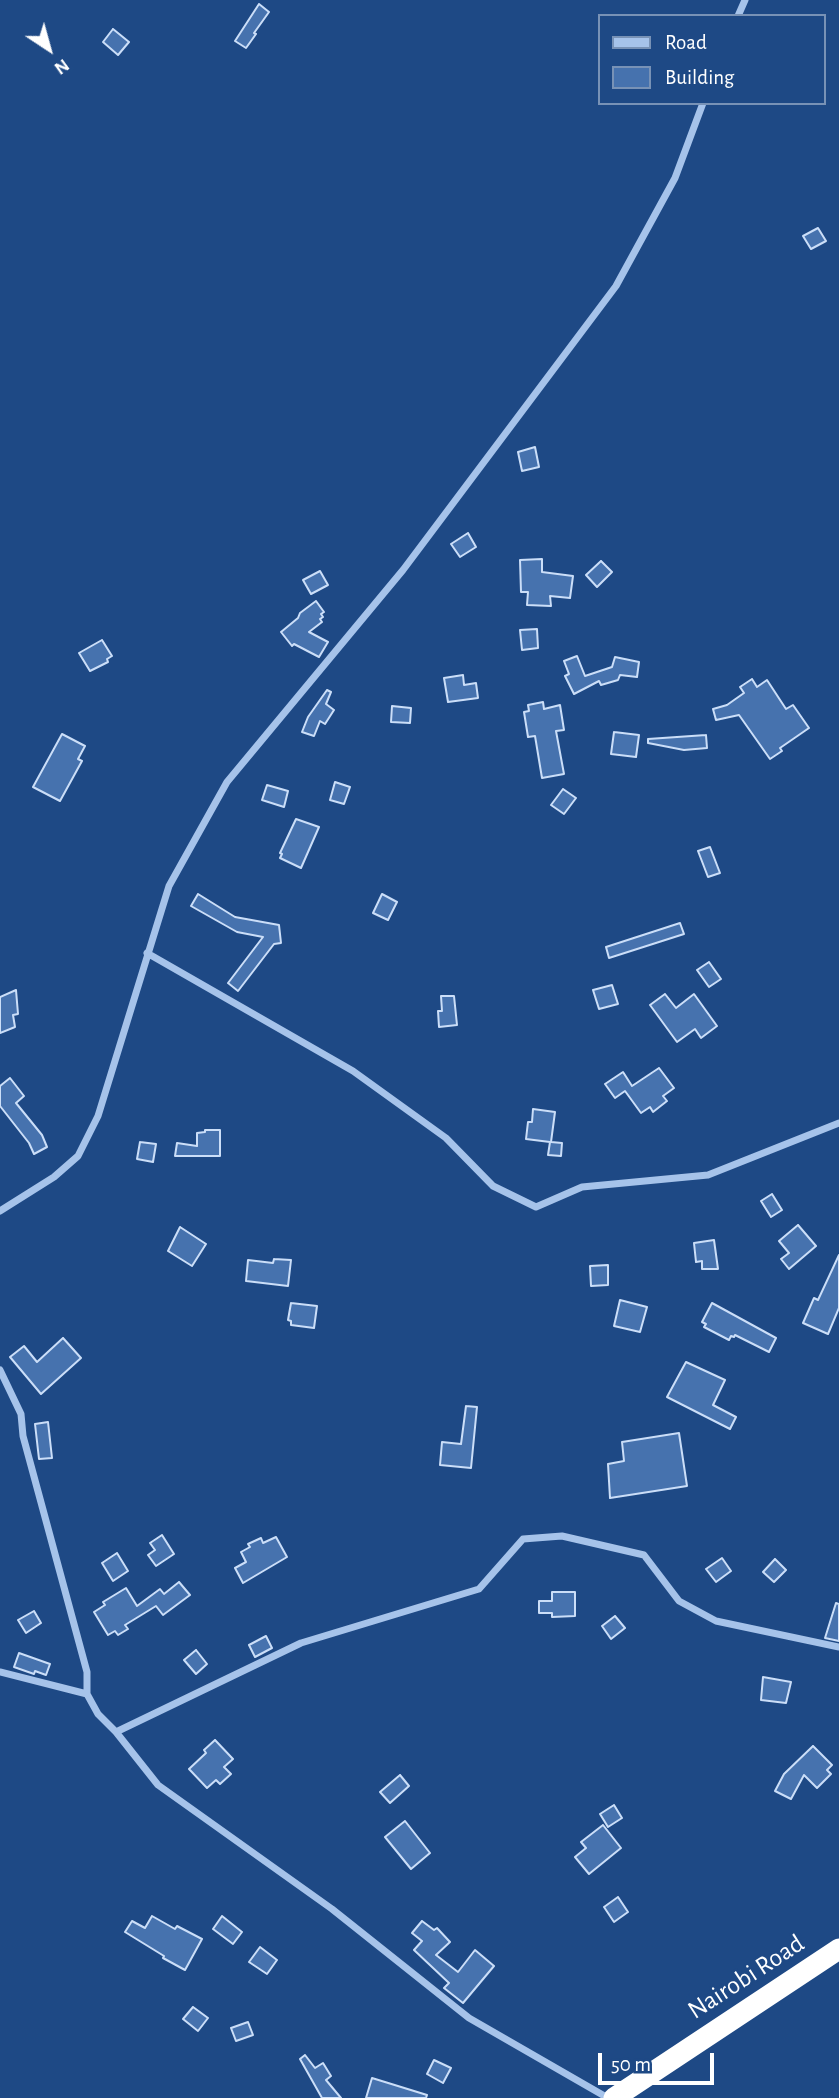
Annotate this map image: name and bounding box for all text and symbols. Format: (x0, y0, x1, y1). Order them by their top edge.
north arrow (14, 14, 84, 84)
legend (598, 14, 825, 105)
text: Road (665, 32, 707, 53)
text: N (51, 55, 73, 78)
text: Building (665, 67, 734, 88)
street label: Nairobi Road (682, 1928, 810, 2026)
scale bar (601, 2038, 716, 2082)
text: 50 m (611, 2054, 651, 2075)

